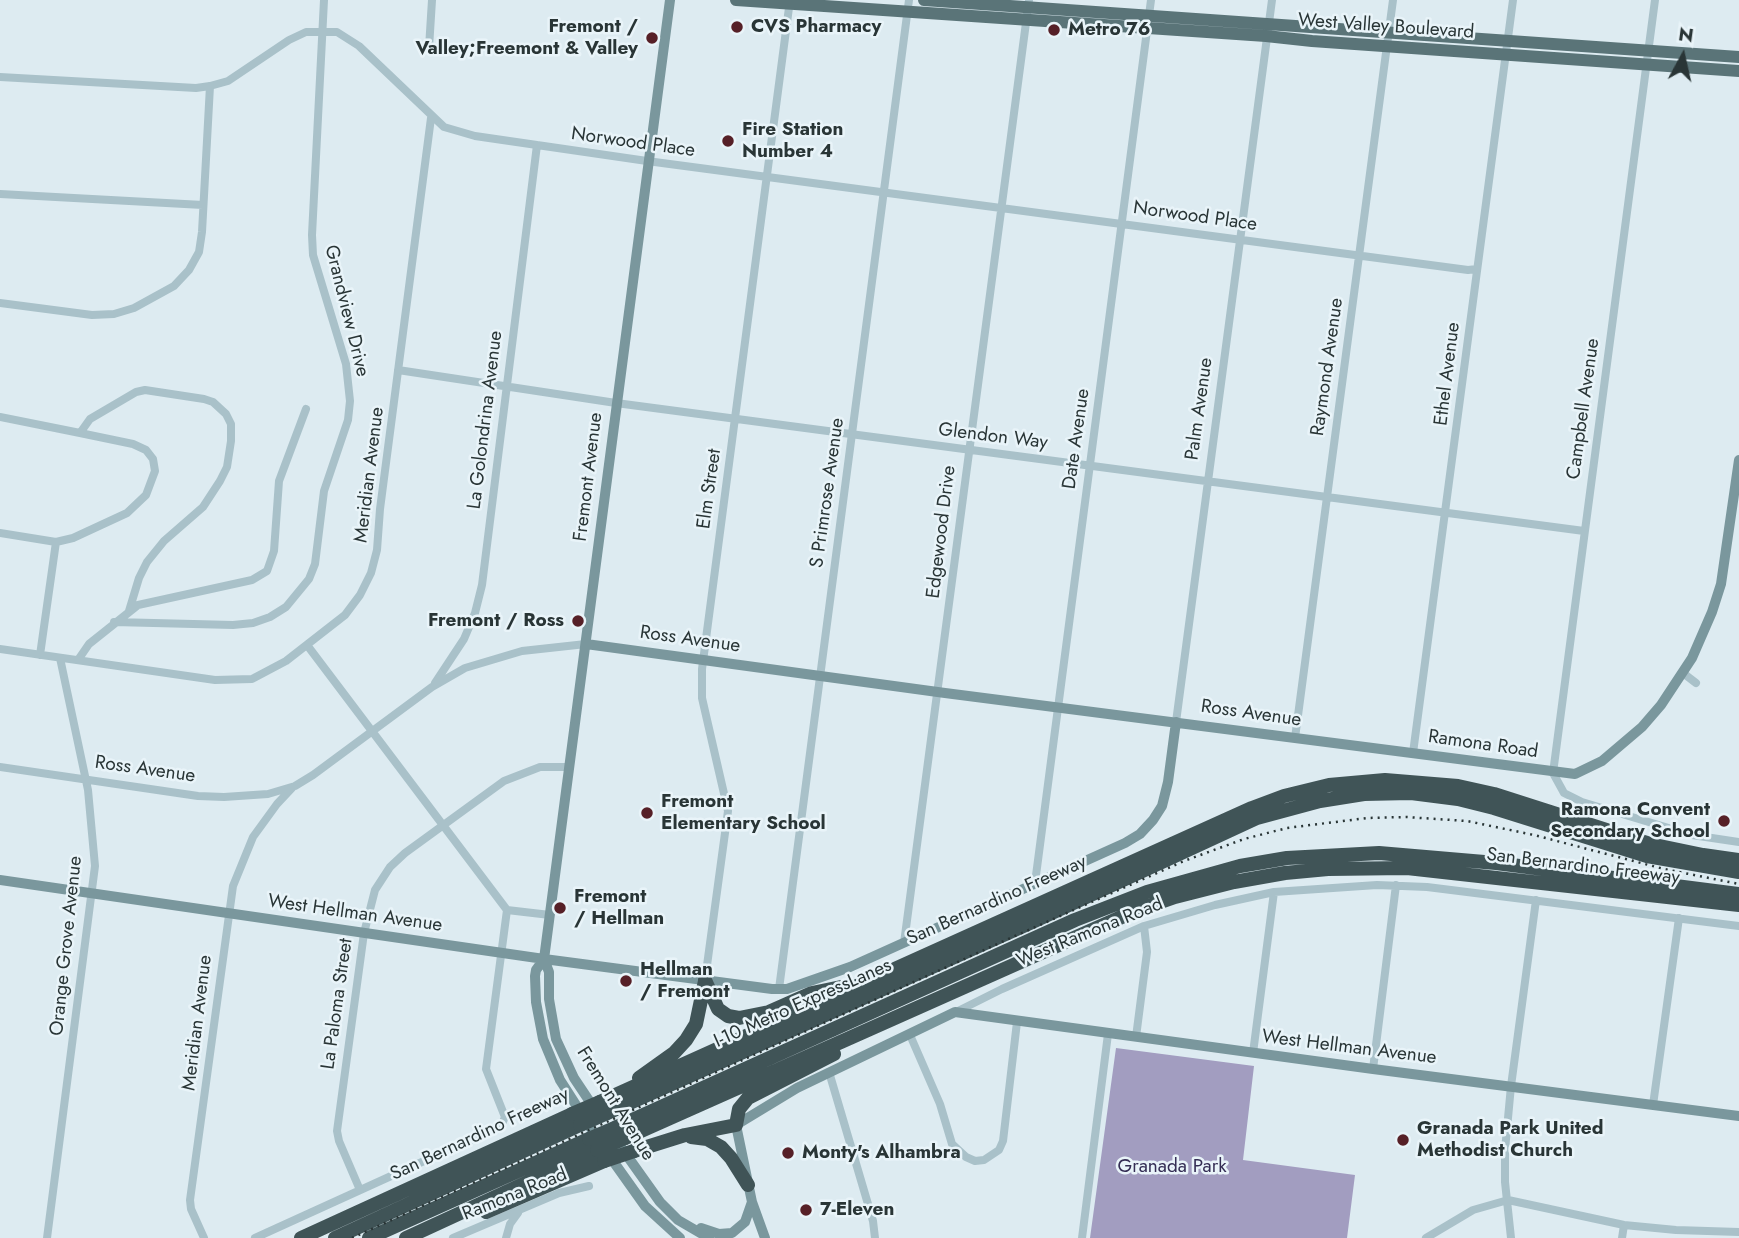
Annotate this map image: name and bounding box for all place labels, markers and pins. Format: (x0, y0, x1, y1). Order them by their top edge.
place label: Fremont / Valley;Freemont & Valley (416, 16, 638, 60)
place label: CVS Pharmacy (751, 16, 881, 38)
marker: CVS Pharmacy (729, 19, 745, 35)
place label: Metro 76 (1068, 19, 1150, 41)
marker: Metro 76 (1046, 22, 1062, 38)
marker: Fremont / Valley;Freemont & Valley (644, 30, 660, 46)
place label: Fire Station Number 4 (742, 119, 843, 163)
marker: Fire Station Number 4 (720, 133, 736, 149)
place label: Fremont / Ross (428, 610, 564, 632)
marker: Fremont / Ross (570, 613, 586, 629)
place label: Fremont Elementary School (661, 791, 826, 835)
place label: Ramona Convent Secondary School (1550, 799, 1710, 843)
marker: Fremont Elementary School (639, 805, 655, 821)
marker: Ramona Convent Secondary School (1716, 813, 1732, 829)
place label: Fremont / Hellman (574, 886, 664, 930)
marker: Fremont / Hellman (552, 900, 568, 916)
place label: Hellman / Fremont (640, 959, 730, 1003)
marker: Hellman / Fremont (618, 973, 634, 989)
place label: Granada Park United Methodist Church (1417, 1118, 1603, 1162)
marker: Granada Park United Methodist Church (1395, 1132, 1411, 1148)
place label: Monty's Alhambra (802, 1142, 961, 1164)
marker: Monty's Alhambra (780, 1145, 796, 1161)
place label: 7-Eleven (820, 1199, 894, 1221)
marker: 7-Eleven (798, 1202, 814, 1218)

